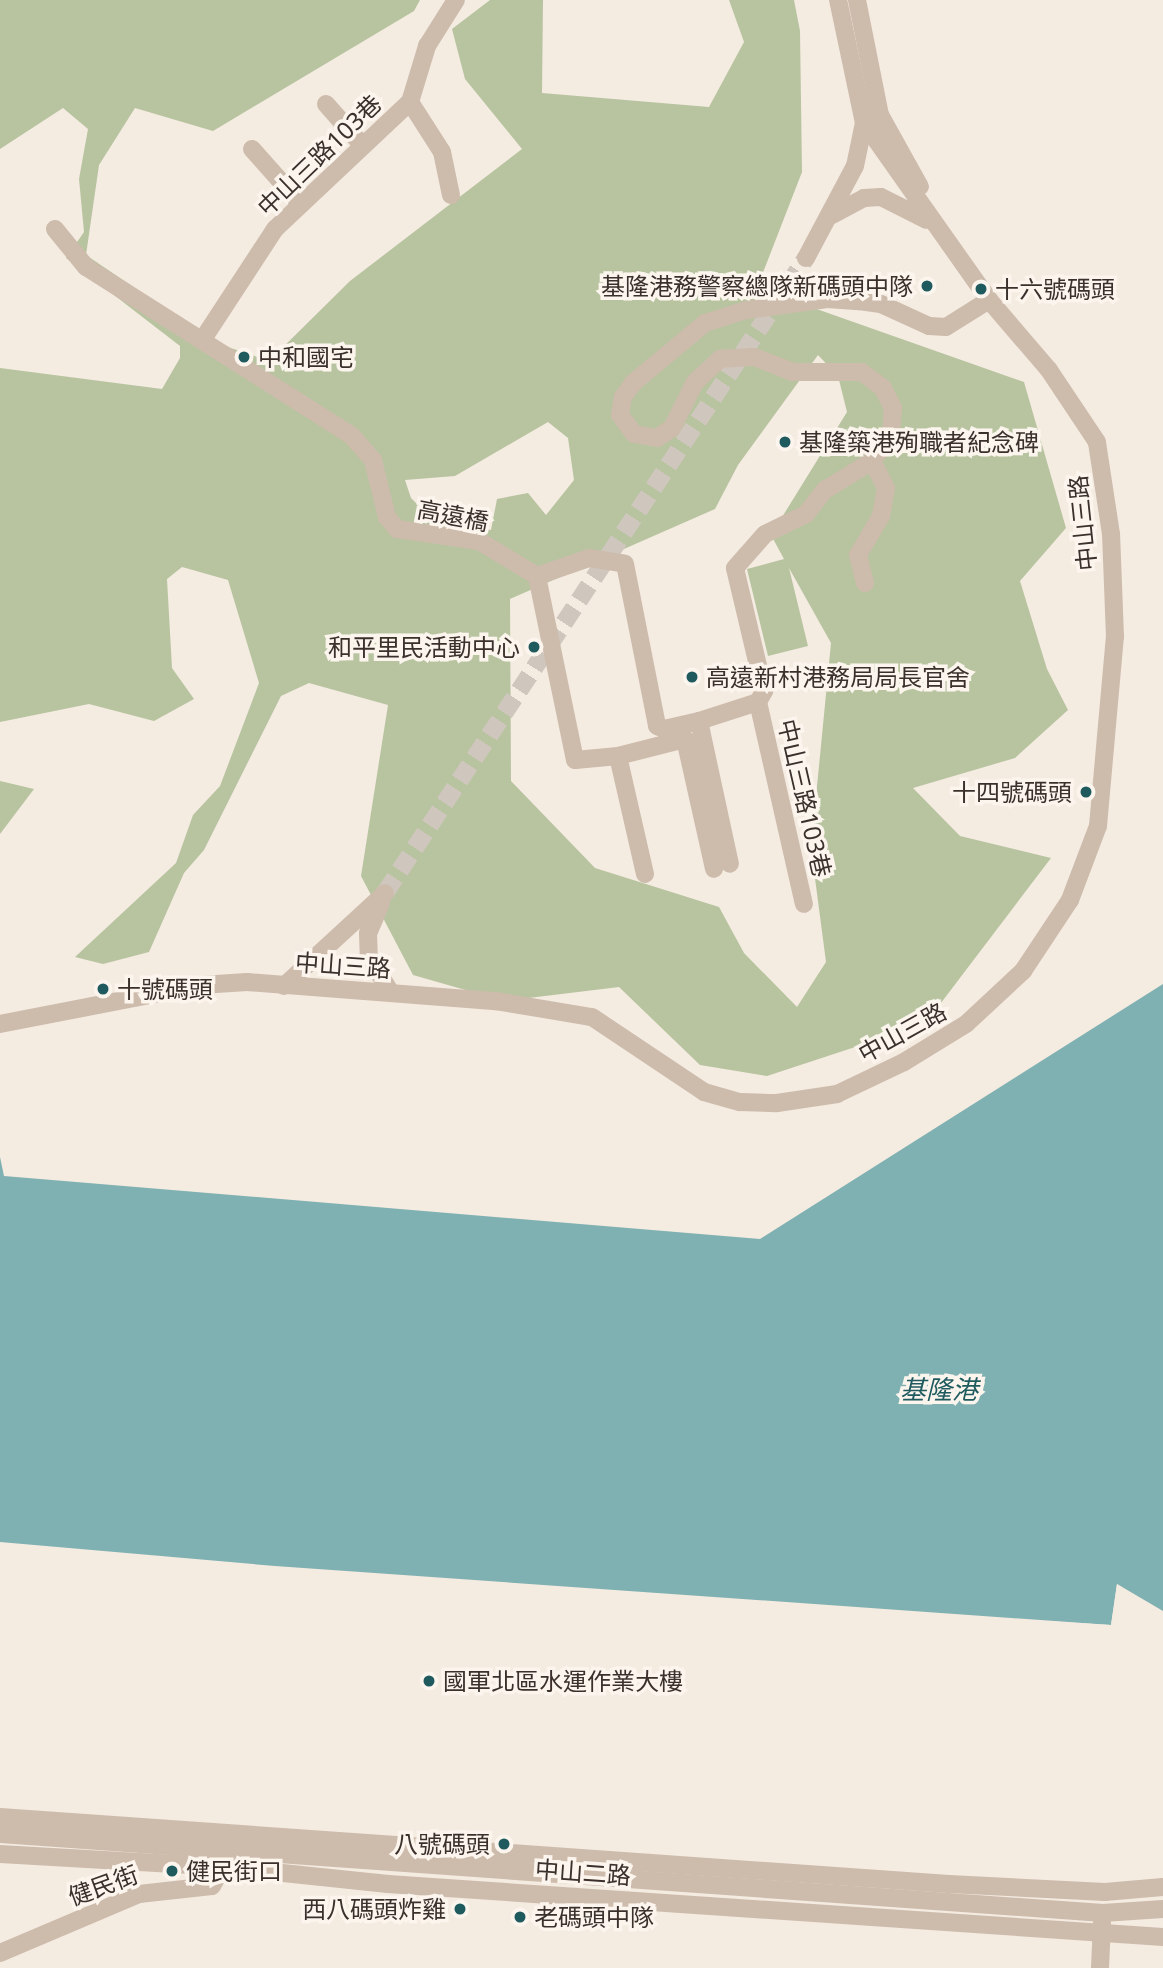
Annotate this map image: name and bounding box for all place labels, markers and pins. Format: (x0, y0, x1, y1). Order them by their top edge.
place label: 基隆港務警察總隊新碼頭中隊 (601, 272, 913, 300)
place label: 十六號碼頭 (995, 275, 1115, 303)
marker: 基隆港務警察總隊新碼頭中隊 (919, 278, 935, 294)
marker: 十六號碼頭 (973, 281, 989, 297)
place label: 中和國宅 (258, 343, 354, 371)
marker: 中和國宅 (236, 349, 252, 365)
place label: 基隆築港殉職者紀念碑 (799, 428, 1039, 456)
marker: 基隆築港殉職者紀念碑 (777, 434, 793, 450)
place label: 和平里民活動中心 (328, 633, 520, 661)
marker: 和平里民活動中心 (526, 639, 542, 655)
place label: 高遠新村港務局局長官舍 (706, 663, 970, 691)
marker: 高遠新村港務局局長官舍 (684, 669, 700, 685)
place label: 十四號碼頭 (952, 778, 1072, 806)
marker: 十四號碼頭 (1078, 784, 1094, 800)
place label: 十號碼頭 (117, 975, 213, 1003)
marker: 十號碼頭 (95, 981, 111, 997)
place label: 國軍北區水運作業大樓 (443, 1667, 683, 1695)
marker: 國軍北區水運作業大樓 (421, 1673, 437, 1689)
place label: 八號碼頭 (394, 1830, 490, 1858)
marker: 八號碼頭 (496, 1836, 512, 1852)
place label: 健民街口 (186, 1857, 282, 1885)
marker: 健民街口 (164, 1863, 180, 1879)
place label: 西八碼頭炸雞 (302, 1895, 446, 1923)
marker: 西八碼頭炸雞 (452, 1901, 468, 1917)
place label: 老碼頭中隊 (534, 1903, 654, 1931)
marker: 老碼頭中隊 (512, 1909, 528, 1925)

